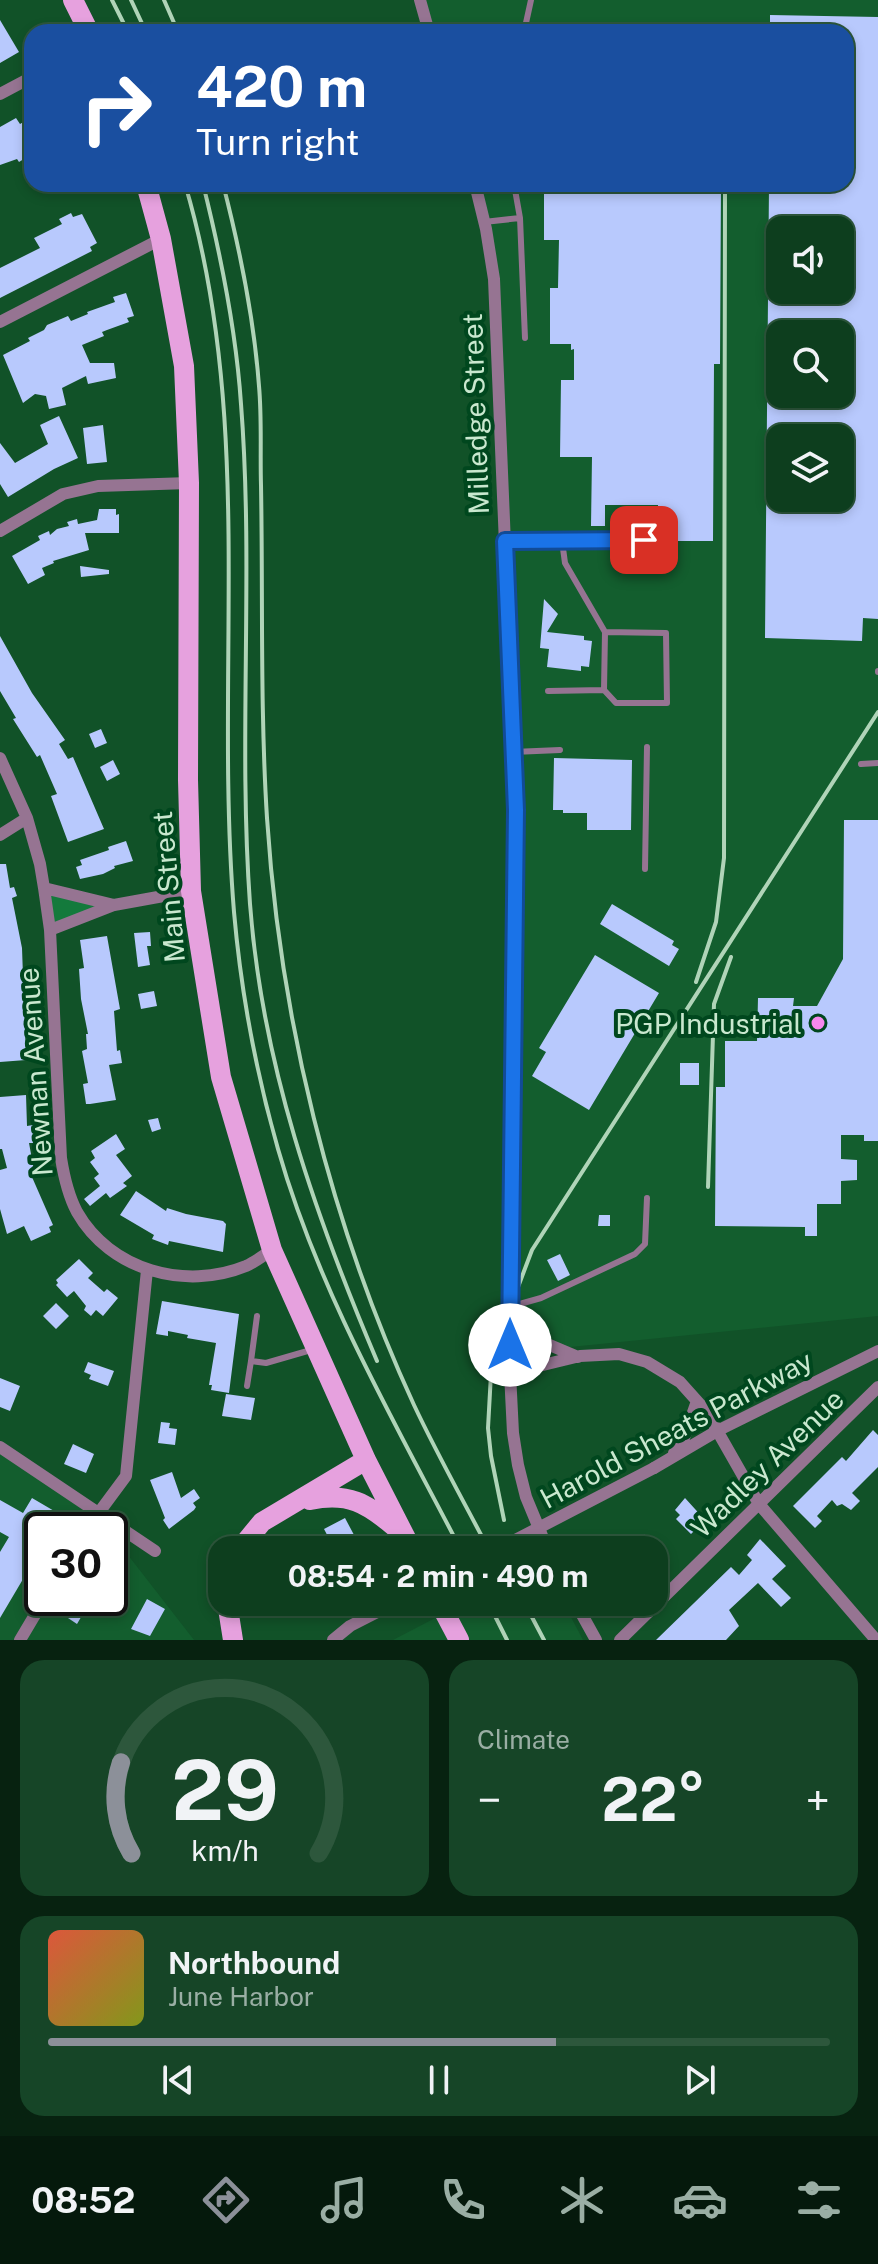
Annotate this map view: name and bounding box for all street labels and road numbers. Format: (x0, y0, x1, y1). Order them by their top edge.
street label: Milledge Street (455, 313, 495, 515)
street label: Main Street (145, 810, 191, 964)
street label: Newnan Avenue (11, 967, 59, 1177)
street label: Harold Sheats Parkway (534, 1343, 818, 1515)
street label: Wadley Avenue (684, 1382, 850, 1544)

